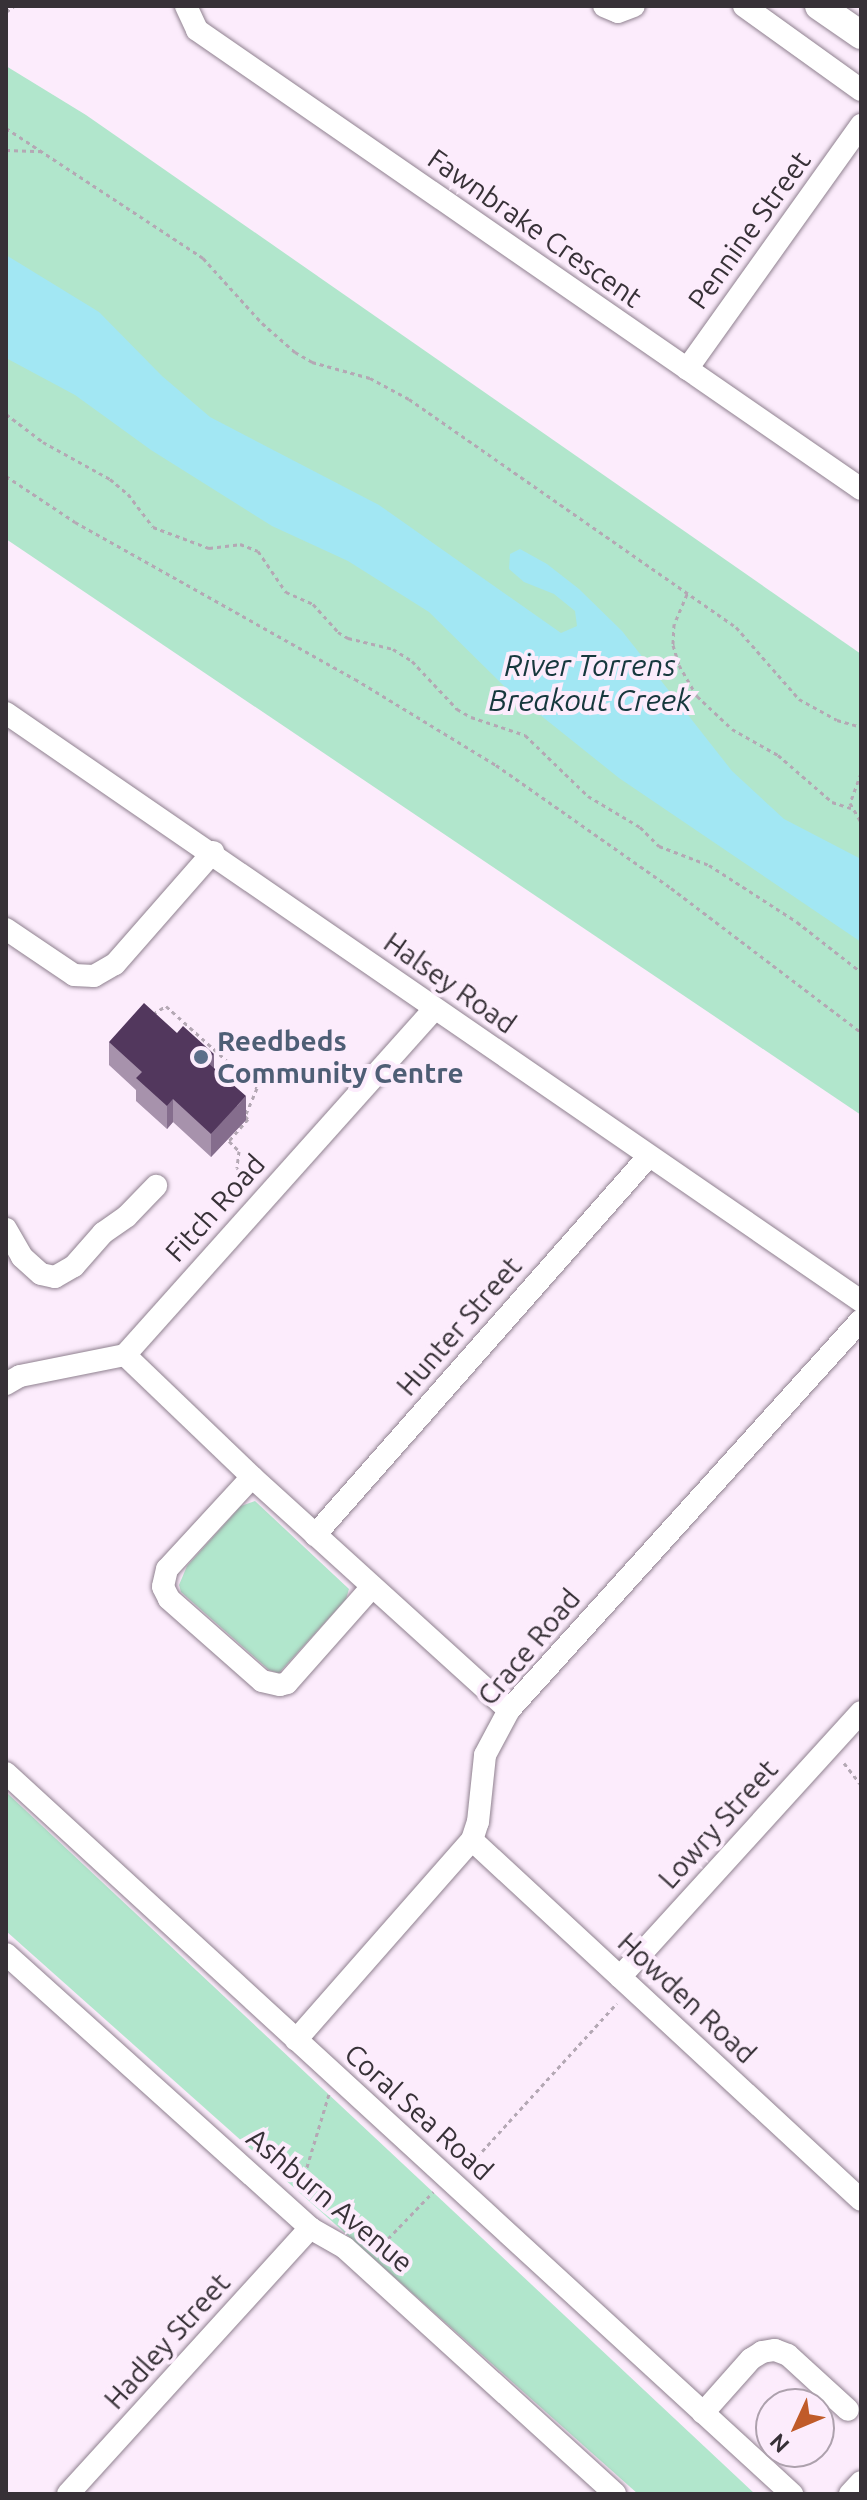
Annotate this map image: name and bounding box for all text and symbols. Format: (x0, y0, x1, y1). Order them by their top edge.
street label: Fawnbrake Crescent (422, 142, 648, 314)
street label: Pennine Street (681, 145, 817, 315)
water label: River Torrens Breakout Creek (489, 647, 691, 718)
street label: Halsey Road (378, 925, 522, 1041)
place label: Reedbeds Community Centre (217, 1024, 464, 1090)
marker: Reedbeds Community Centre (192, 1048, 210, 1066)
street label: Fitch Road (158, 1148, 272, 1268)
street label: Hunter Street (390, 1250, 528, 1402)
street label: Crace Road (471, 1582, 587, 1712)
street label: Lowry Street (651, 1753, 785, 1895)
street label: Howden Road (611, 1926, 763, 2070)
street label: Coral Sea Road (338, 2037, 500, 2187)
street label: Ashburn Avenue (240, 2121, 420, 2279)
street label: Hadley Street (97, 2266, 237, 2416)
north arrow (755, 2388, 835, 2468)
text: N (764, 2429, 794, 2458)

